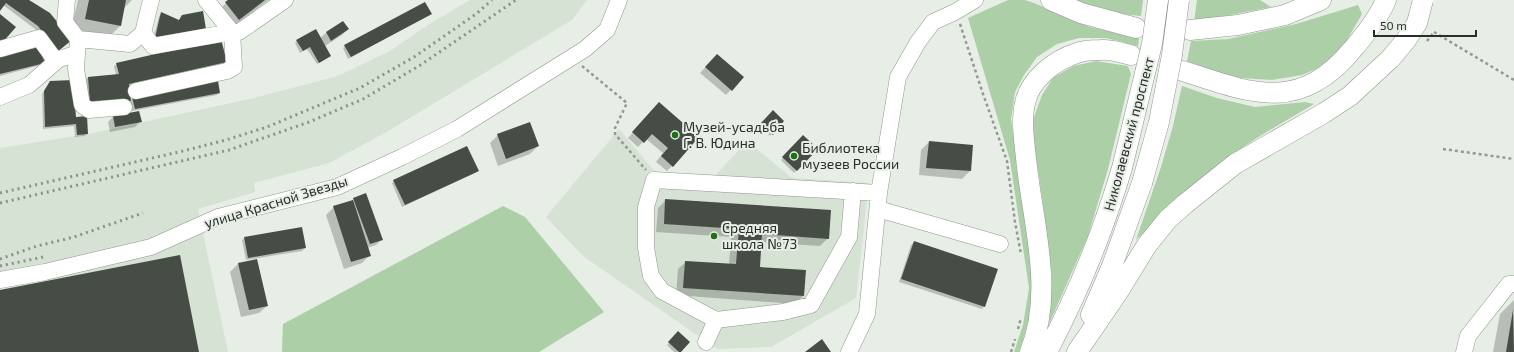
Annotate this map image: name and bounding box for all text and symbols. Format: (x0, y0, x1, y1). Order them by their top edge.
scale bar (1374, 12, 1476, 38)
text: 50 m (1380, 18, 1407, 32)
street label: Николаевский проспект (1100, 55, 1157, 213)
place label: Музей-усадьба Г. В. Юдина (683, 118, 785, 151)
marker: Музей-усадьба Г. В. Юдина (670, 130, 680, 140)
place label: Библиотека музеев России (802, 139, 899, 172)
marker: Библиотека музеев России (789, 151, 799, 161)
street label: улица Красной Звезды (202, 172, 350, 231)
place label: Средняя школа №73 (722, 219, 797, 252)
marker: Средняя школа №73 (709, 231, 719, 241)

